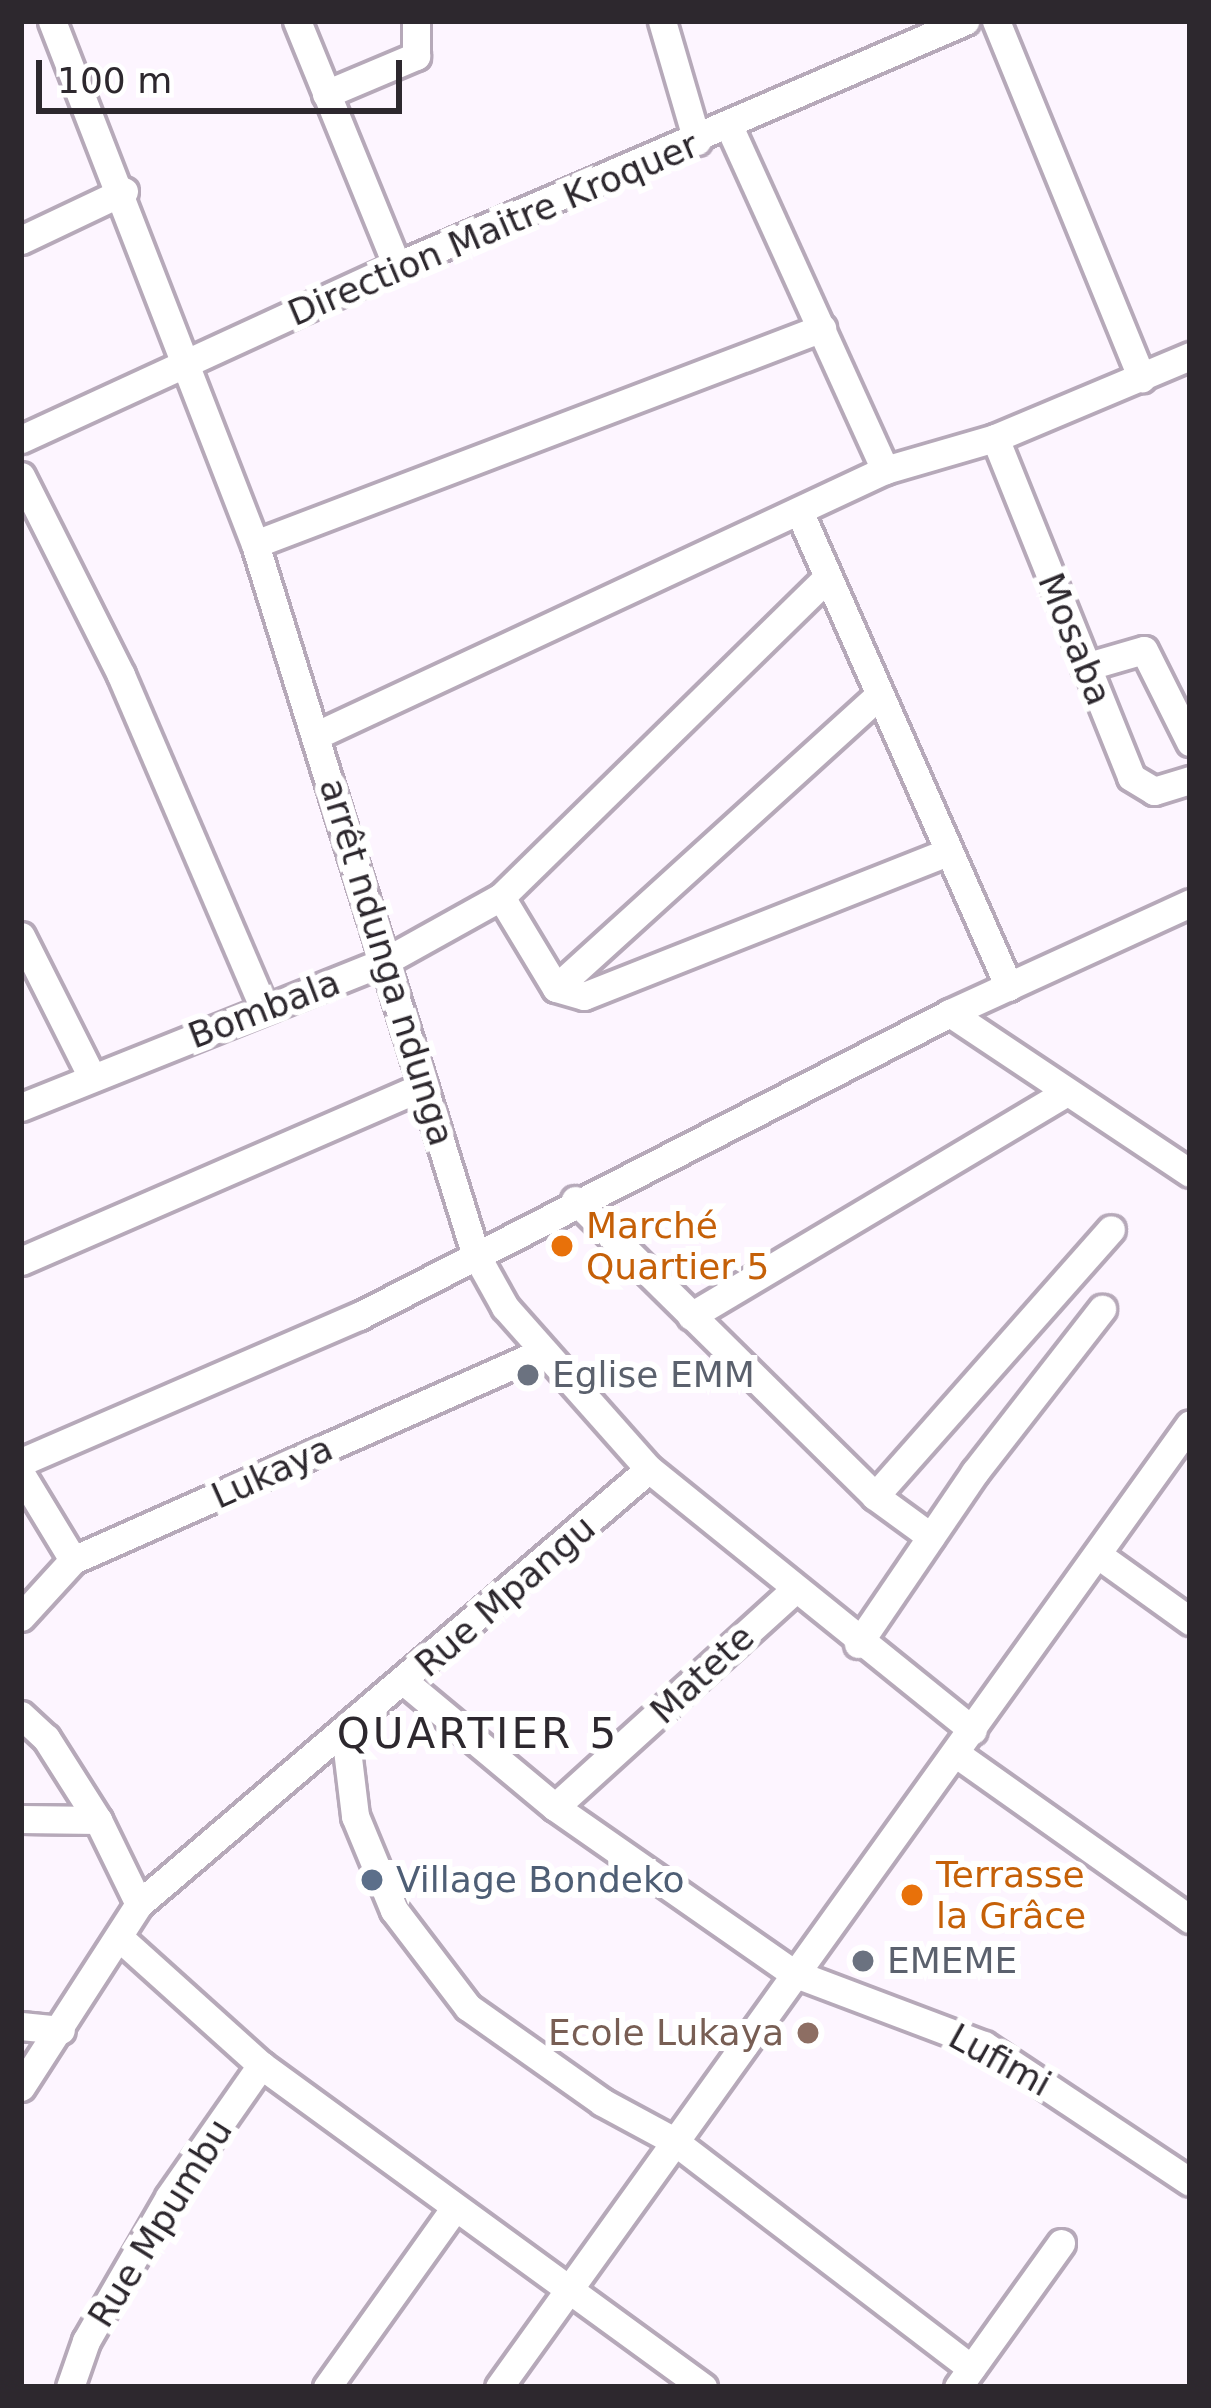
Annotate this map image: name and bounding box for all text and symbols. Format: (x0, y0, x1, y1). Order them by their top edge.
scale bar (42, 36, 408, 110)
text: 100 m (57, 60, 172, 101)
street label: Direction Maitre Kroquer (282, 123, 704, 335)
street label: Mosaba (1029, 567, 1121, 711)
street label: arrêt ndunga ndunga (311, 773, 463, 1151)
street label: Bombala (182, 960, 346, 1058)
place label: Marché Quartier 5 (586, 1203, 769, 1288)
marker: Marché Quartier 5 (549, 1233, 575, 1259)
place label: Eglise EMM (552, 1353, 755, 1397)
marker: Eglise EMM (515, 1362, 541, 1388)
street label: Lukaya (205, 1426, 339, 1518)
street label: Rue Mpangu (406, 1506, 604, 1686)
street label: Matete (641, 1615, 763, 1733)
district label: QUARTIER 5 (337, 1709, 619, 1759)
place label: Terrasse la Grâce (936, 1852, 1086, 1937)
place label: Village Bondeko (396, 1858, 684, 1902)
marker: Village Bondeko (359, 1867, 385, 1893)
marker: Terrasse la Grâce (899, 1882, 925, 1908)
place label: EMEME (887, 1939, 1017, 1983)
marker: EMEME (850, 1948, 876, 1974)
place label: Ecole Lukaya (548, 2011, 784, 2055)
street label: Lufimi (941, 2014, 1059, 2106)
marker: Ecole Lukaya (795, 2020, 821, 2046)
street label: Rue Mpumbu (79, 2111, 241, 2335)

